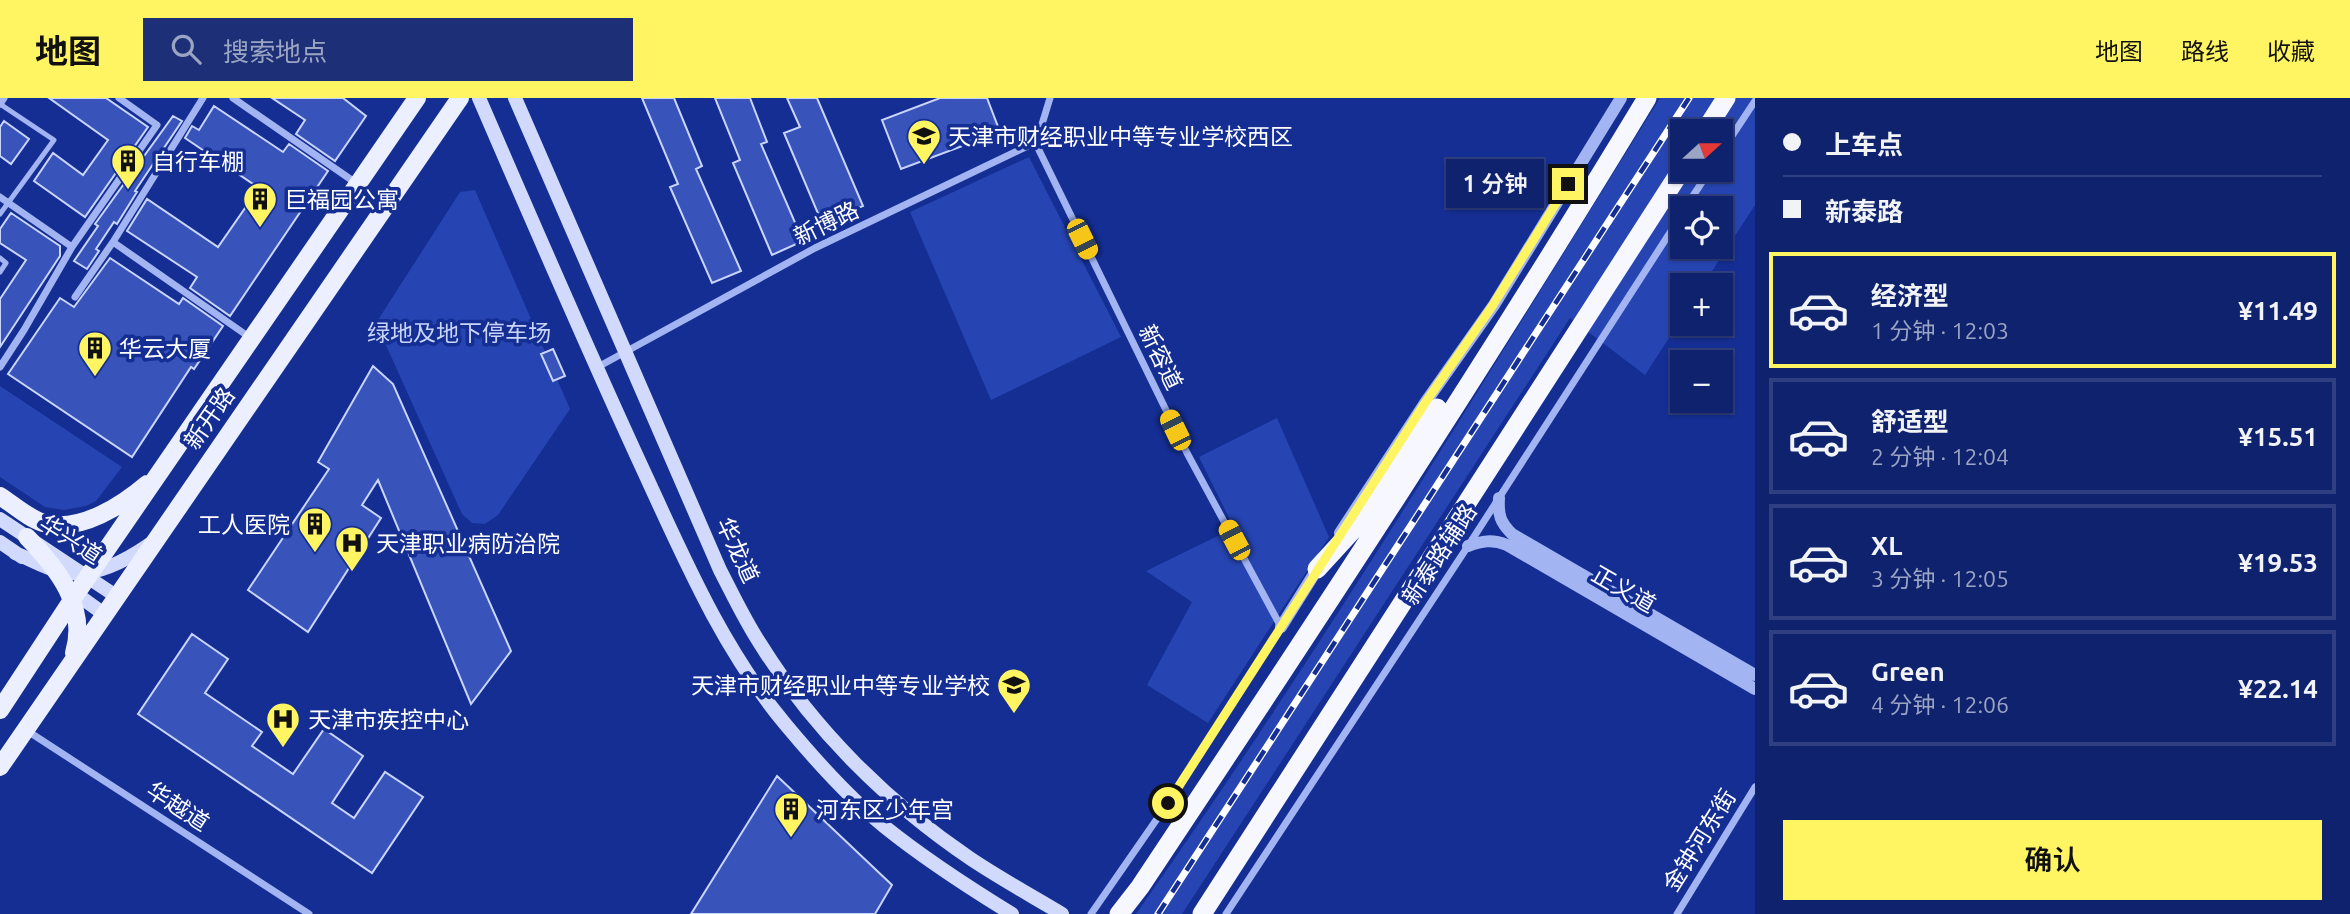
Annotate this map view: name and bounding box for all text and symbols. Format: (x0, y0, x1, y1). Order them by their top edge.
search box (143, 18, 633, 81)
icon: search (167, 30, 205, 68)
text: 地图 (35, 32, 101, 69)
text: 搜索地点 (223, 37, 327, 66)
text: 地图 (2095, 38, 2143, 65)
text: 路线 (2181, 38, 2229, 65)
text: 收藏 (2267, 38, 2315, 65)
school or university icon: 天津市财经职业中等专业学校西区 (905, 117, 943, 166)
north arrow (1670, 119, 1732, 182)
map controls (1670, 119, 1733, 413)
place label: 天津市财经职业中等专业学校西区 (948, 124, 1293, 149)
text: 上车点 (1825, 130, 1903, 159)
building icon: 自行车棚 (109, 142, 147, 191)
place label: 自行车棚 (152, 149, 244, 174)
callout: 1 分钟 (1446, 160, 1544, 208)
route end (1552, 168, 1584, 200)
text: 1 分钟 (1463, 171, 1527, 196)
building icon: 巨福园公寓 (241, 180, 279, 229)
place label: 巨福园公寓 (284, 187, 399, 212)
button: locate (1670, 196, 1733, 259)
street label: 新博路 (790, 197, 862, 249)
text: 新泰路 (1825, 197, 1903, 226)
car (1064, 216, 1101, 262)
button: + (1670, 273, 1733, 336)
icon: car (1787, 279, 1850, 342)
text: 经济型 (1871, 281, 1949, 310)
text: ¥11.49 (2238, 296, 2318, 325)
text: 1 分钟 · 12:03 (1871, 318, 2009, 343)
park label: 绿地及地下停车场 (367, 320, 551, 345)
street label: 新容道 (1135, 321, 1187, 393)
building icon: 华云大厦 (76, 329, 114, 378)
place label: 华云大厦 (119, 336, 211, 361)
button: − (1670, 350, 1733, 413)
street label: 新开路 (179, 383, 239, 453)
icon: car (1787, 405, 1850, 468)
car (1157, 407, 1194, 453)
text: 舒适型 (1871, 407, 1949, 436)
text: ¥15.51 (2238, 422, 2318, 451)
text: 2 分钟 · 12:04 (1871, 444, 2009, 469)
street label: 新泰路辅路 (1397, 499, 1481, 609)
building icon: 工人医院 (296, 505, 334, 554)
street label: 华兴道 (35, 510, 107, 568)
place label: 工人医院 (198, 512, 290, 537)
street label: 华龙道 (712, 513, 764, 587)
car (1215, 517, 1254, 563)
hospital icon: 天津职业病防治院 (333, 524, 371, 573)
place label: 天津职业病防治院 (376, 531, 560, 556)
icon: car (1787, 531, 1850, 594)
text: XL (1871, 531, 1902, 560)
text: ¥19.53 (2238, 548, 2318, 577)
street label: 正义道 (1588, 561, 1660, 617)
text: 3 分钟 · 12:05 (1871, 566, 2009, 591)
icon: car (1787, 657, 1850, 720)
text: Green (1871, 657, 1945, 686)
school or university icon: 天津市财经职业中等专业学校 (995, 666, 1033, 715)
place label: 天津市财经职业中等专业学校 (691, 673, 990, 698)
text: ¥22.14 (2238, 674, 2318, 703)
text: 4 分钟 · 12:06 (1871, 692, 2009, 717)
hospital icon: 天津市疾控中心 (264, 700, 302, 749)
place label: 天津市疾控中心 (308, 707, 469, 732)
street label: 华越道 (142, 777, 214, 835)
street label: 金钟河东街 (1658, 785, 1740, 895)
route start (1152, 787, 1184, 819)
building icon: 河东区少年宫 (772, 790, 810, 839)
place label: 河东区少年宫 (816, 797, 954, 822)
button: 确认 (1783, 820, 2322, 900)

